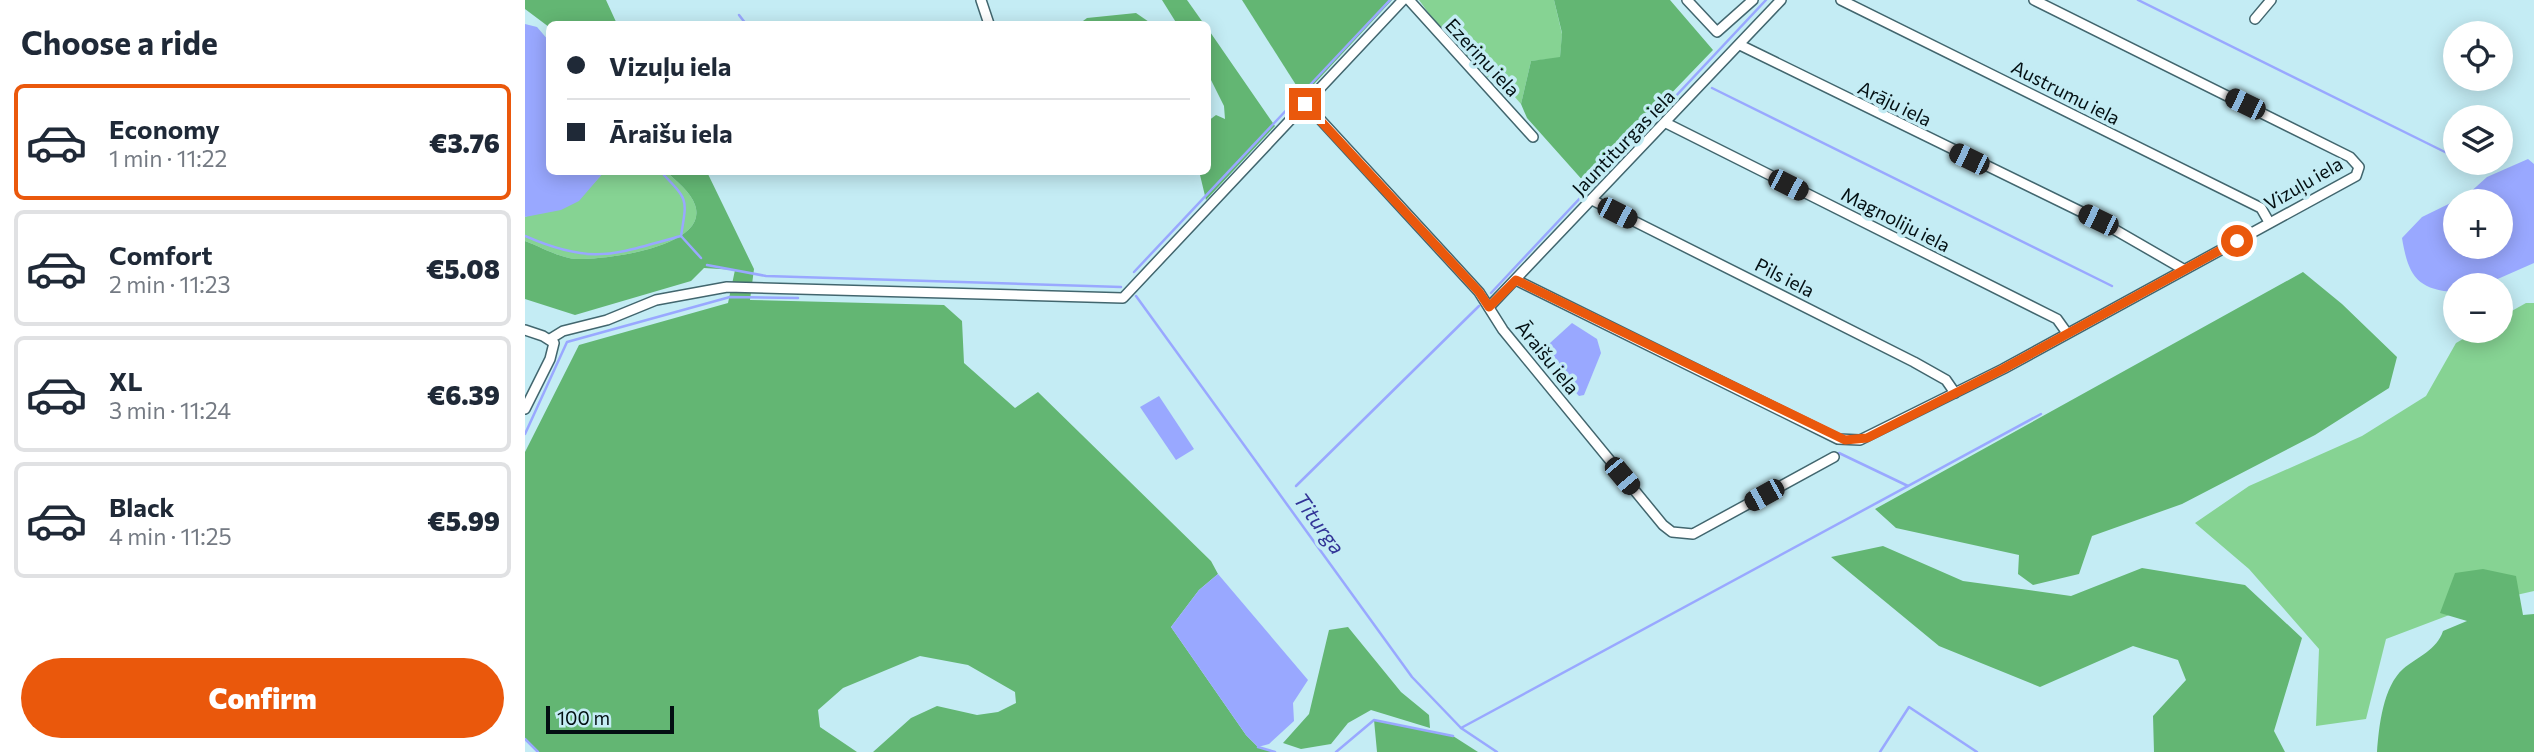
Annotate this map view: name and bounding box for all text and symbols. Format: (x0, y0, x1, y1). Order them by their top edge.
street label: Ezeriņu iela (1440, 13, 1525, 102)
map controls (2443, 21, 2513, 343)
button: locate (2443, 21, 2513, 91)
text: Choose a ride (21, 22, 218, 62)
text: Vizuļu iela (609, 50, 732, 81)
street label: Austrumu iela (2008, 55, 2124, 129)
street label: Arāju iela (1854, 75, 1936, 131)
street label: Jauntiturgas iela (1567, 84, 1679, 200)
car (2222, 85, 2269, 123)
route end (1289, 88, 1321, 120)
button: layers (2443, 105, 2513, 175)
icon: car (25, 111, 88, 174)
text: Economy (109, 113, 220, 144)
text: Āraišu iela (609, 117, 733, 148)
text: €3.76 (429, 127, 500, 158)
car (1946, 140, 1993, 178)
text: 1 min · 11:22 (109, 144, 227, 172)
street label: Vizuļu iela (2260, 151, 2347, 216)
car (1765, 166, 1812, 204)
street label: Magnoliju iela (1838, 182, 1954, 256)
button: + (2443, 189, 2513, 259)
car (1594, 194, 1641, 232)
car (2075, 201, 2122, 239)
route start (2221, 225, 2253, 257)
icon: car (25, 237, 88, 300)
text: Comfort (109, 239, 212, 270)
street label: Pils iela (1751, 252, 1819, 302)
text: €5.08 (426, 253, 500, 284)
text: 2 min · 11:23 (109, 270, 231, 298)
button: − (2443, 273, 2513, 343)
street label: Āraišu iela (1511, 316, 1585, 398)
icon: car (25, 363, 88, 426)
text: XL (109, 365, 143, 396)
text: €6.39 (427, 379, 500, 410)
text: 3 min · 11:24 (109, 396, 231, 424)
car (1601, 453, 1644, 499)
car (1741, 476, 1788, 514)
water label: Titurga (1289, 487, 1351, 559)
icon: car (25, 489, 88, 552)
text: Black (109, 491, 175, 522)
text: €5.99 (427, 505, 500, 536)
text: 4 min · 11:25 (109, 522, 232, 550)
button: Confirm (21, 658, 504, 738)
scale bar (546, 703, 674, 735)
text: 100 m (557, 706, 610, 729)

